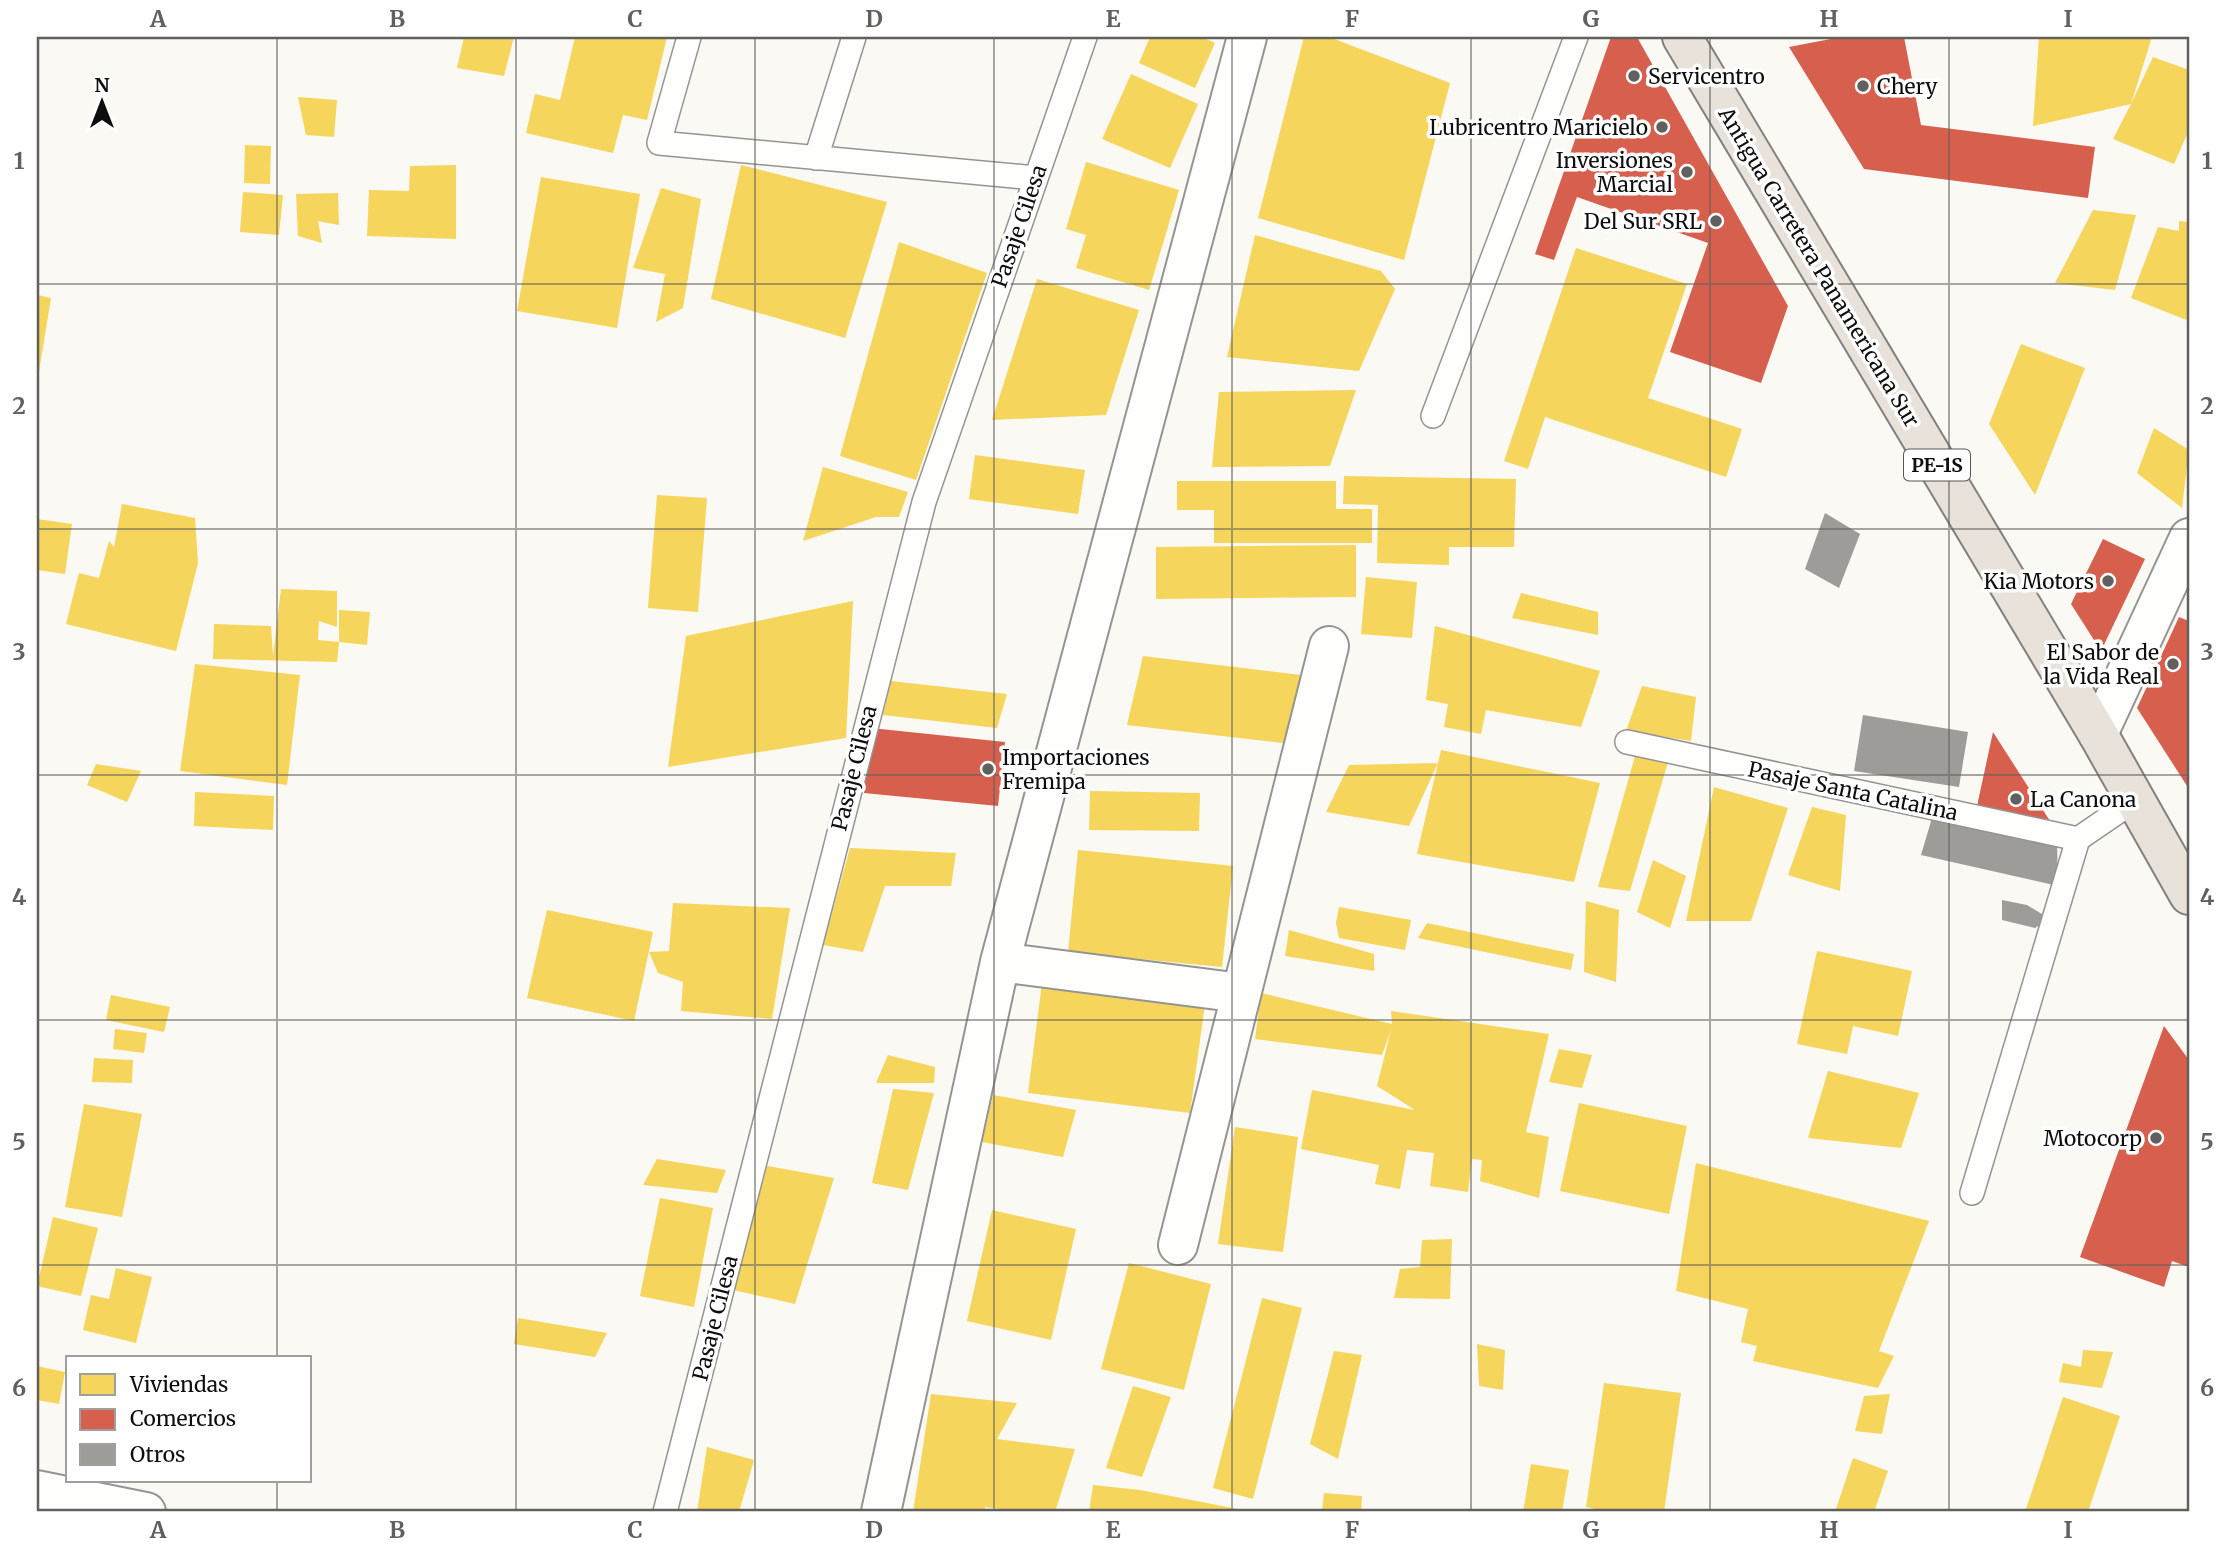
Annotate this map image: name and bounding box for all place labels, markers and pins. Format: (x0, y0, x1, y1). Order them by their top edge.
place label: Servicentro (1648, 63, 1765, 90)
marker: Servicentro (1626, 68, 1642, 84)
place label: Chery (1877, 73, 1938, 100)
marker: Chery (1855, 78, 1871, 94)
place label: Lubricentro Maricielo (1429, 114, 1648, 141)
marker: Lubricentro Maricielo (1654, 119, 1670, 135)
place label: Inversiones Marcial (1556, 147, 1673, 198)
marker: Inversiones Marcial (1679, 164, 1695, 180)
place label: Del Sur SRL (1584, 208, 1702, 235)
marker: Del Sur SRL (1708, 213, 1724, 229)
place label: Kia Motors (1984, 568, 2094, 595)
marker: Kia Motors (2100, 573, 2116, 589)
place label: El Sabor de la Vida Real (2043, 639, 2159, 690)
marker: El Sabor de la Vida Real (2165, 656, 2181, 672)
place label: Importaciones Fremipa (1002, 744, 1150, 795)
marker: Importaciones Fremipa (980, 761, 996, 777)
place label: La Canona (2030, 786, 2136, 813)
marker: La Canona (2008, 791, 2024, 807)
place label: Motocorp (2043, 1125, 2142, 1152)
marker: Motocorp (2148, 1130, 2164, 1146)

